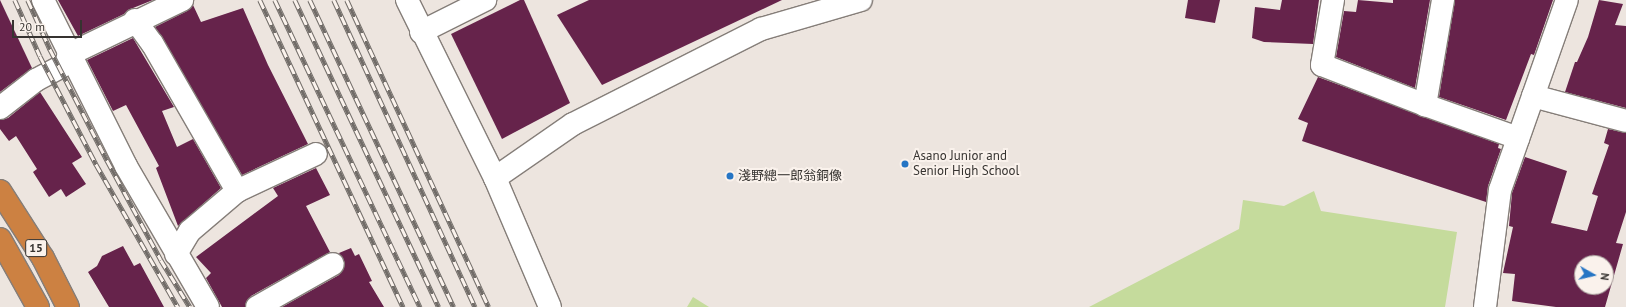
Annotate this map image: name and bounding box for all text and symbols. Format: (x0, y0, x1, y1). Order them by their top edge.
scale bar (14, 12, 84, 38)
text: 20 m (19, 19, 45, 34)
place label: Asano Junior and Senior High School (913, 149, 1019, 180)
marker: Asano Junior and Senior High School (900, 159, 910, 169)
place label: 淺野總一郎翁銅像 (738, 168, 842, 184)
marker: 淺野總一郎翁銅像 (725, 171, 735, 181)
road number: 15 (25, 238, 47, 258)
north arrow (1574, 255, 1614, 295)
text: N (1597, 272, 1612, 281)

